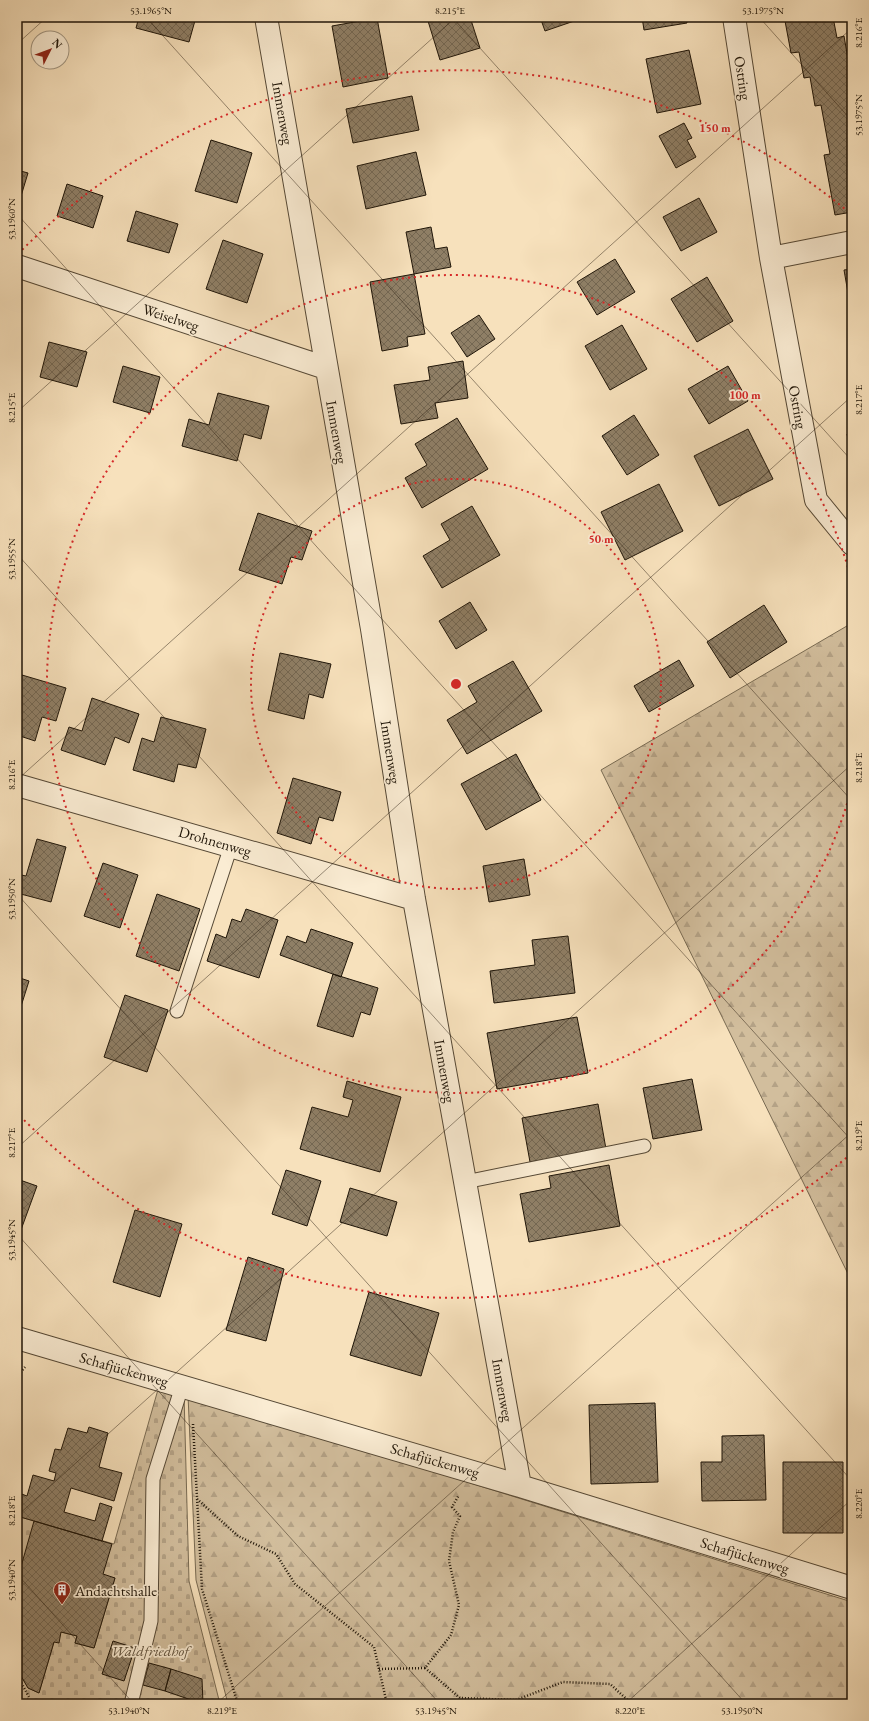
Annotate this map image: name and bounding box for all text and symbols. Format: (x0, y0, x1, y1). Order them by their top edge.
text: 53.1965°N (130, 4, 172, 17)
text: 8.215°E (435, 4, 465, 17)
text: 53.1975°N (742, 4, 784, 17)
text: 8.216°E (852, 18, 865, 48)
north arrow (30, 30, 70, 70)
text: N (49, 35, 66, 51)
street label: Ostring (730, 55, 756, 102)
street label: Immenweg (268, 80, 298, 147)
text: 53.1975°N (852, 94, 865, 136)
text: 150 m (699, 120, 731, 136)
text: 53.1960°N (5, 198, 18, 240)
street label: Weiselweg (140, 299, 202, 335)
street label: Ostring (784, 384, 812, 431)
text: 8.217°E (852, 385, 865, 415)
text: 100 m (729, 387, 761, 403)
text: 8.215°E (5, 393, 18, 423)
street label: Immenweg (322, 399, 352, 466)
text: 50 m (588, 531, 614, 547)
text: 53.1955°N (5, 538, 18, 580)
centre of rings (449, 677, 463, 691)
street label: Immenweg (377, 719, 405, 786)
text: 8.218°E (852, 753, 865, 783)
text: 8.216°E (5, 760, 18, 790)
street label: Drohnenweg (176, 822, 254, 861)
text: 53.1950°N (5, 878, 18, 920)
street label: Immenweg (430, 1038, 460, 1105)
text: 8.219°E (852, 1121, 865, 1151)
text: 8.217°E (5, 1128, 18, 1158)
text: 53.1945°N (5, 1219, 18, 1261)
street label: Schafjückenweg (77, 1347, 171, 1391)
street label: Immenweg (488, 1357, 518, 1424)
street label: Schafjückenweg (388, 1438, 482, 1482)
text: 8.220°E (852, 1489, 865, 1519)
text: 8.218°E (5, 1496, 18, 1526)
street label: Schafjückenweg (698, 1533, 792, 1578)
text: 53.1940°N (5, 1559, 18, 1601)
building icon: Andachtshalle (52, 1580, 72, 1605)
place label: Andachtshalle (74, 1581, 157, 1600)
park label: Waldfriedhof (111, 1641, 192, 1660)
text: 53.1940°N (108, 1704, 150, 1717)
text: 8.219°E (207, 1704, 237, 1717)
text: 53.1945°N (415, 1704, 457, 1717)
text: 8.220°E (615, 1704, 645, 1717)
text: 53.1950°N (721, 1704, 763, 1717)

